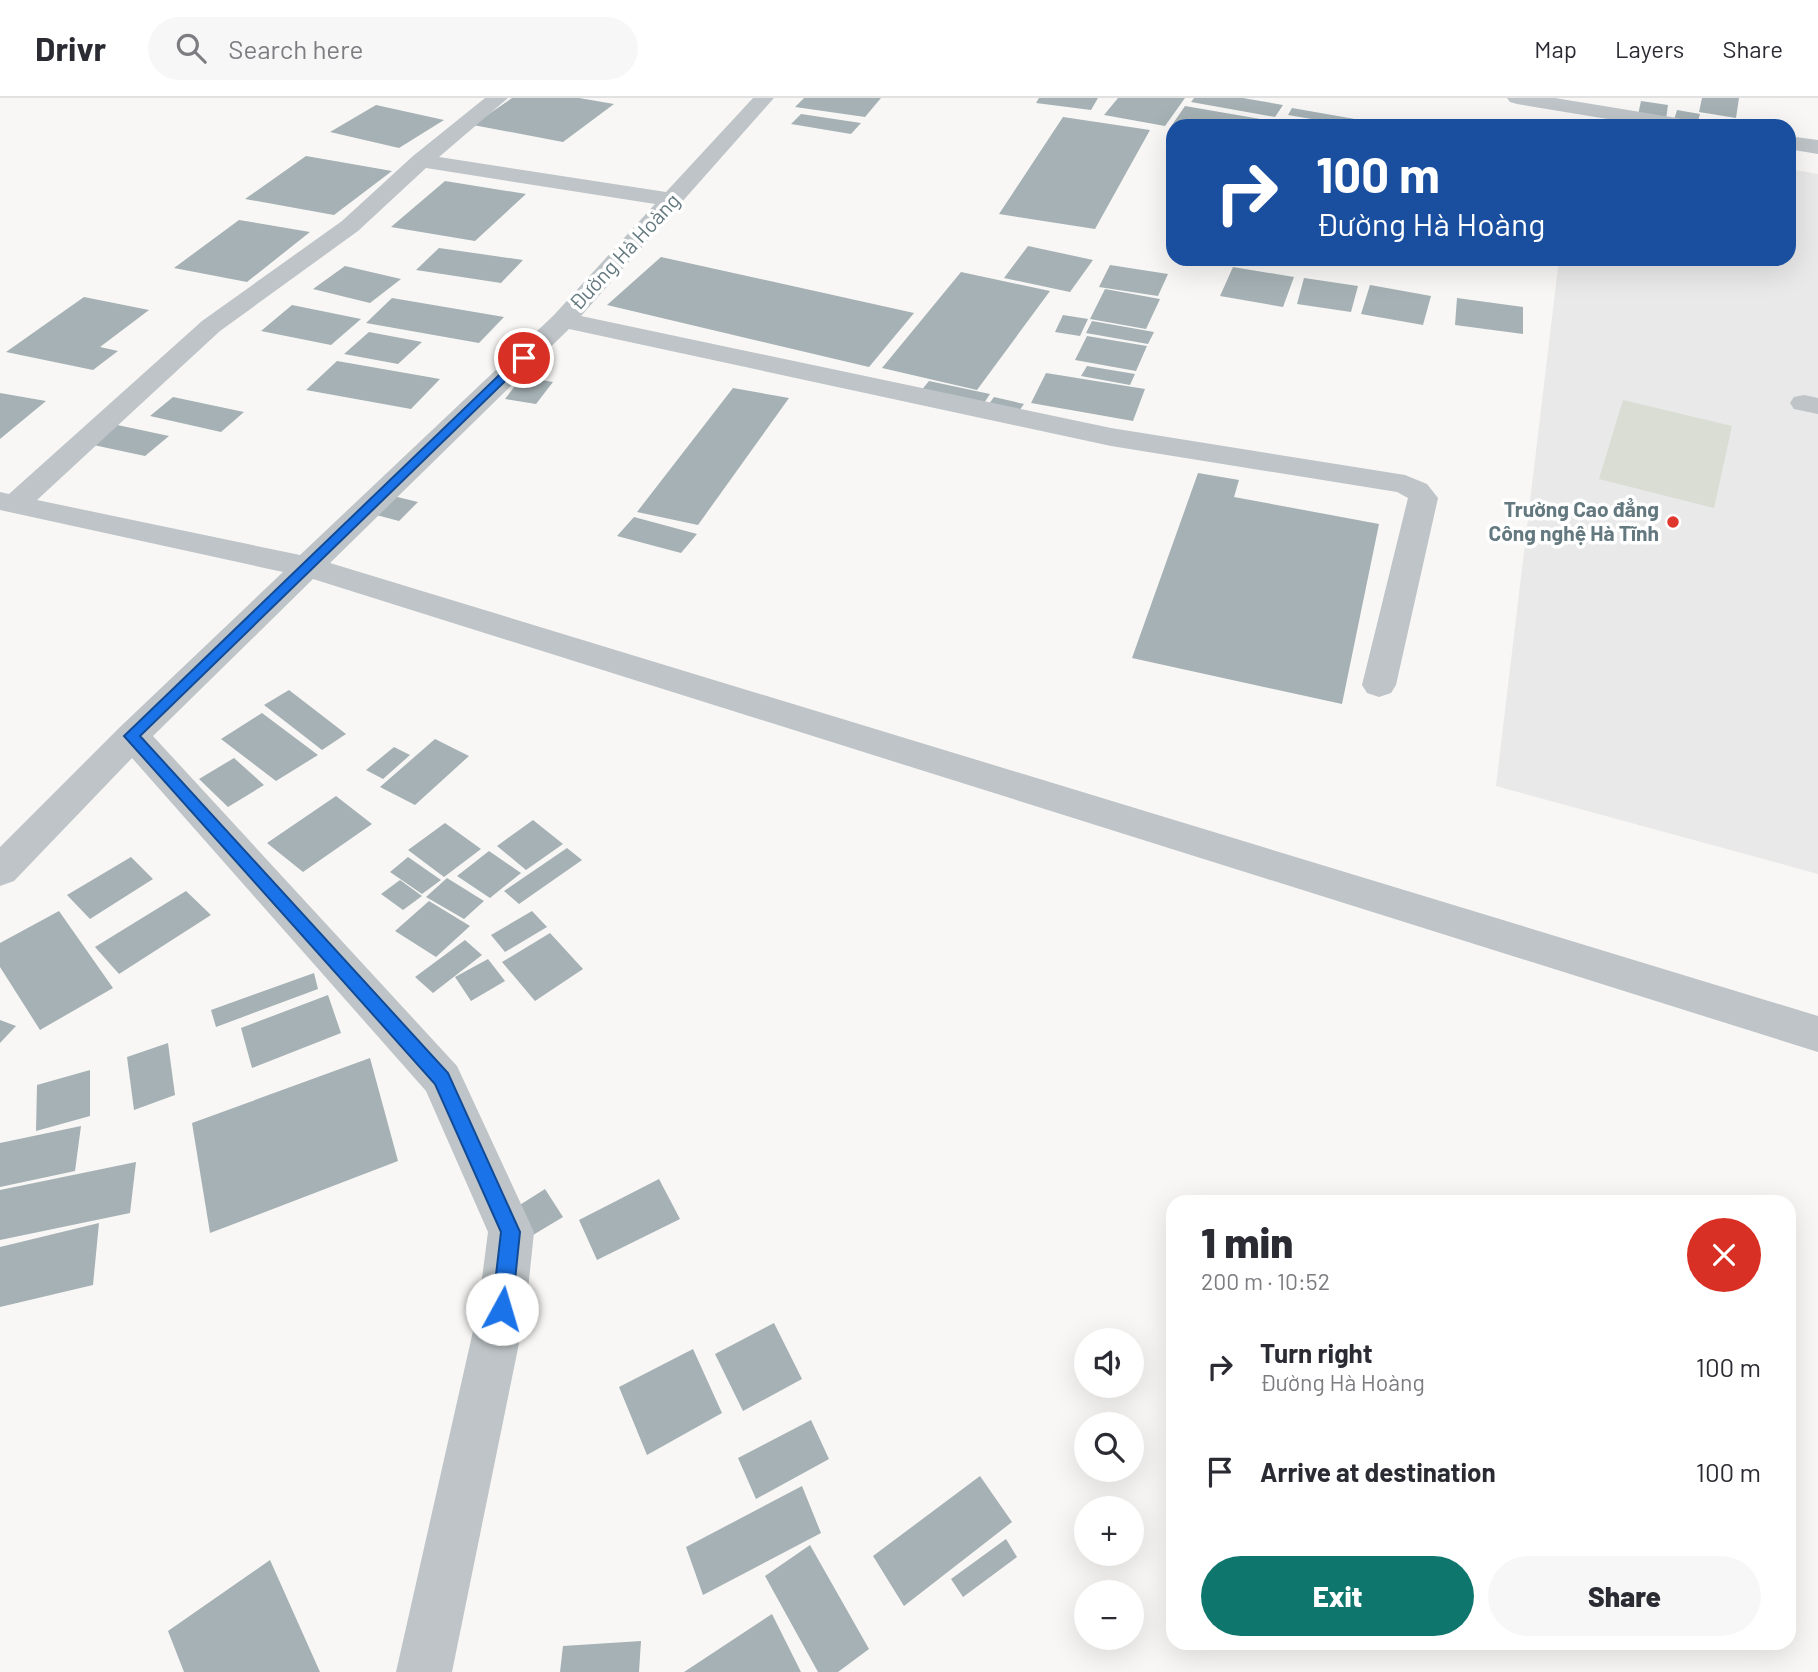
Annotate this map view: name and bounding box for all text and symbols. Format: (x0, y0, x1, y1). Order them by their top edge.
search box (148, 17, 638, 80)
text: Drivr (35, 28, 106, 68)
icon: search (172, 29, 210, 67)
text: Search here (228, 33, 363, 64)
text: Map (1534, 34, 1577, 63)
text: Layers (1615, 34, 1684, 63)
text: Share (1722, 34, 1783, 63)
text: 100 m (1316, 144, 1440, 203)
icon: right (1201, 147, 1292, 238)
street label: Đường Hà Hoàng (563, 187, 684, 315)
text: Đường Hà Hoàng (1316, 204, 1545, 242)
pin (494, 328, 554, 388)
icon: arrive (505, 339, 543, 377)
place label: Trường Cao đẳng Công nghệ Hà Tĩnh (1488, 496, 1659, 546)
marker: Trường Cao đẳng Công nghệ Hà Tĩnh (1665, 514, 1681, 530)
text: 1 min (1201, 1216, 1293, 1266)
button: close (1687, 1218, 1761, 1292)
text: 200 m · 10:52 (1201, 1267, 1330, 1295)
position arrow (465, 1272, 539, 1346)
map controls (1074, 1328, 1144, 1650)
button: sound (1074, 1328, 1144, 1398)
text: Turn right (1260, 1337, 1373, 1368)
icon: right (1201, 1348, 1239, 1386)
text: 100 m (1696, 1351, 1761, 1382)
text: Đường Hà Hoàng (1260, 1368, 1425, 1396)
button: search (1074, 1412, 1144, 1482)
icon: arrive (1201, 1453, 1239, 1491)
text: Arrive at destination (1260, 1456, 1496, 1487)
text: 100 m (1696, 1456, 1761, 1487)
button: + (1074, 1496, 1144, 1566)
button: Exit (1201, 1556, 1474, 1636)
button: Share (1488, 1556, 1761, 1636)
button: − (1074, 1580, 1144, 1650)

